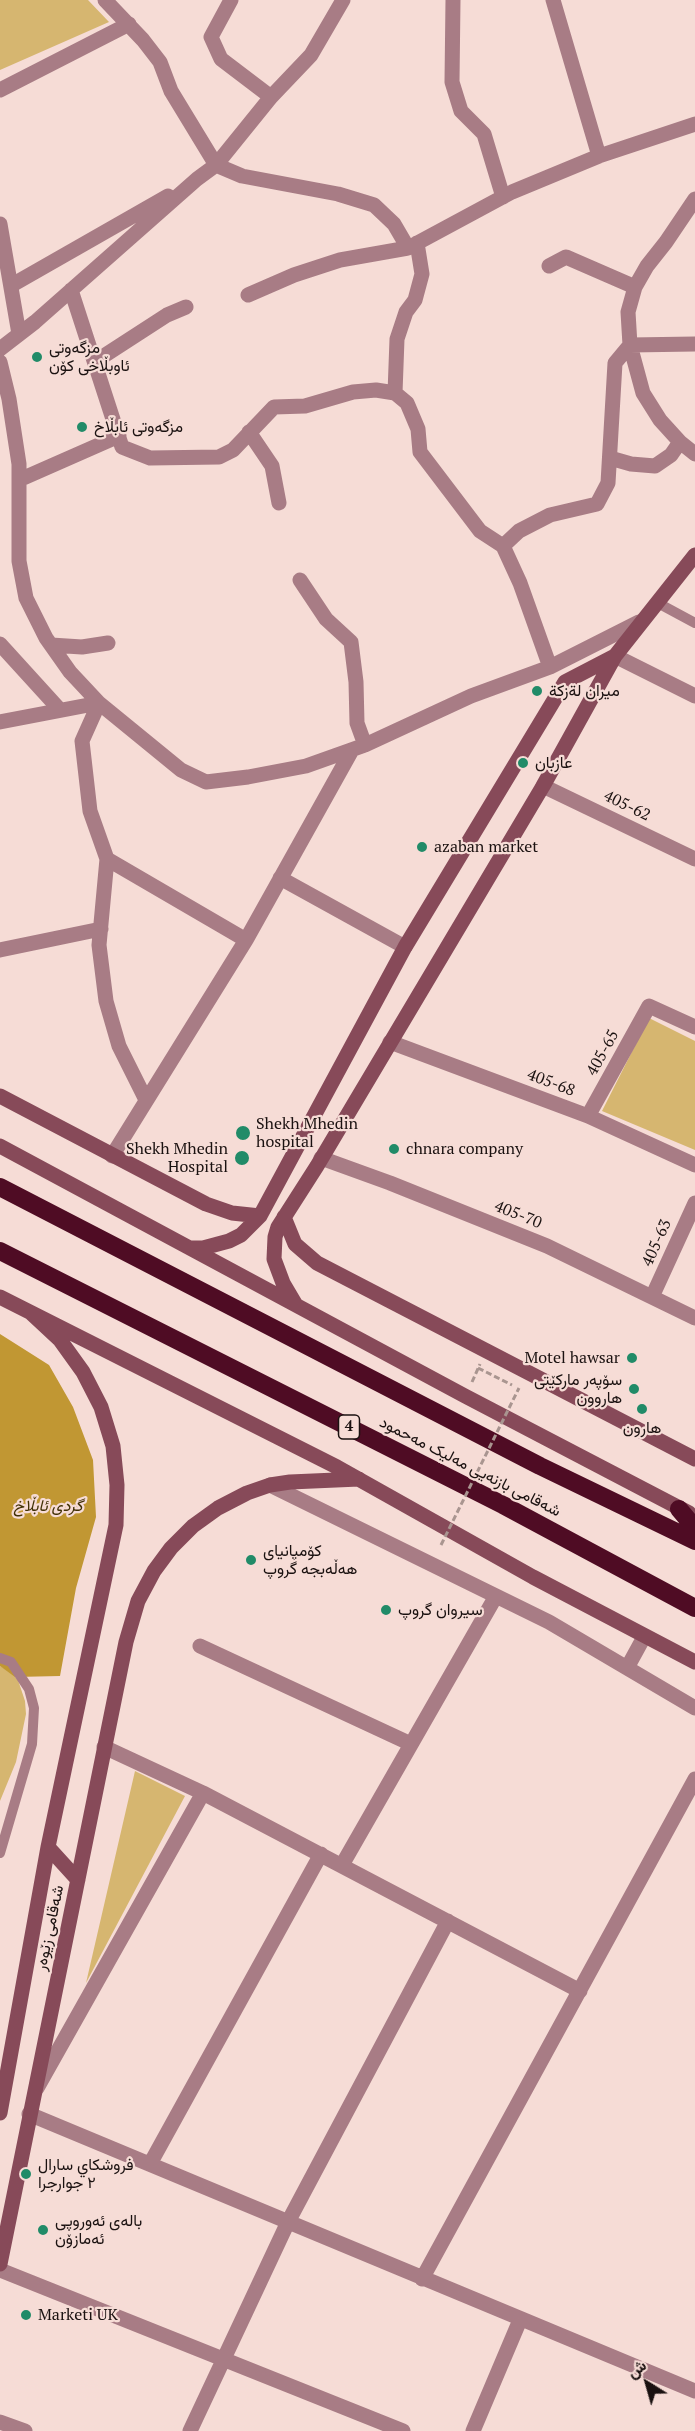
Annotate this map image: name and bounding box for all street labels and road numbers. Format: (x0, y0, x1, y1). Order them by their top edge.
street label: 405-62 (601, 787, 653, 825)
street label: 405-65 (583, 1027, 623, 1079)
street label: 405-68 (524, 1065, 578, 1101)
street label: 405-70 (491, 1197, 545, 1233)
street label: 405-63 (638, 1217, 676, 1269)
street label: شەقامی بازنەیی مەلیک مەحمود (376, 1413, 564, 1521)
road number: 4 (338, 1415, 360, 1439)
street label: شەقامی زێوەر (32, 1884, 68, 1972)

